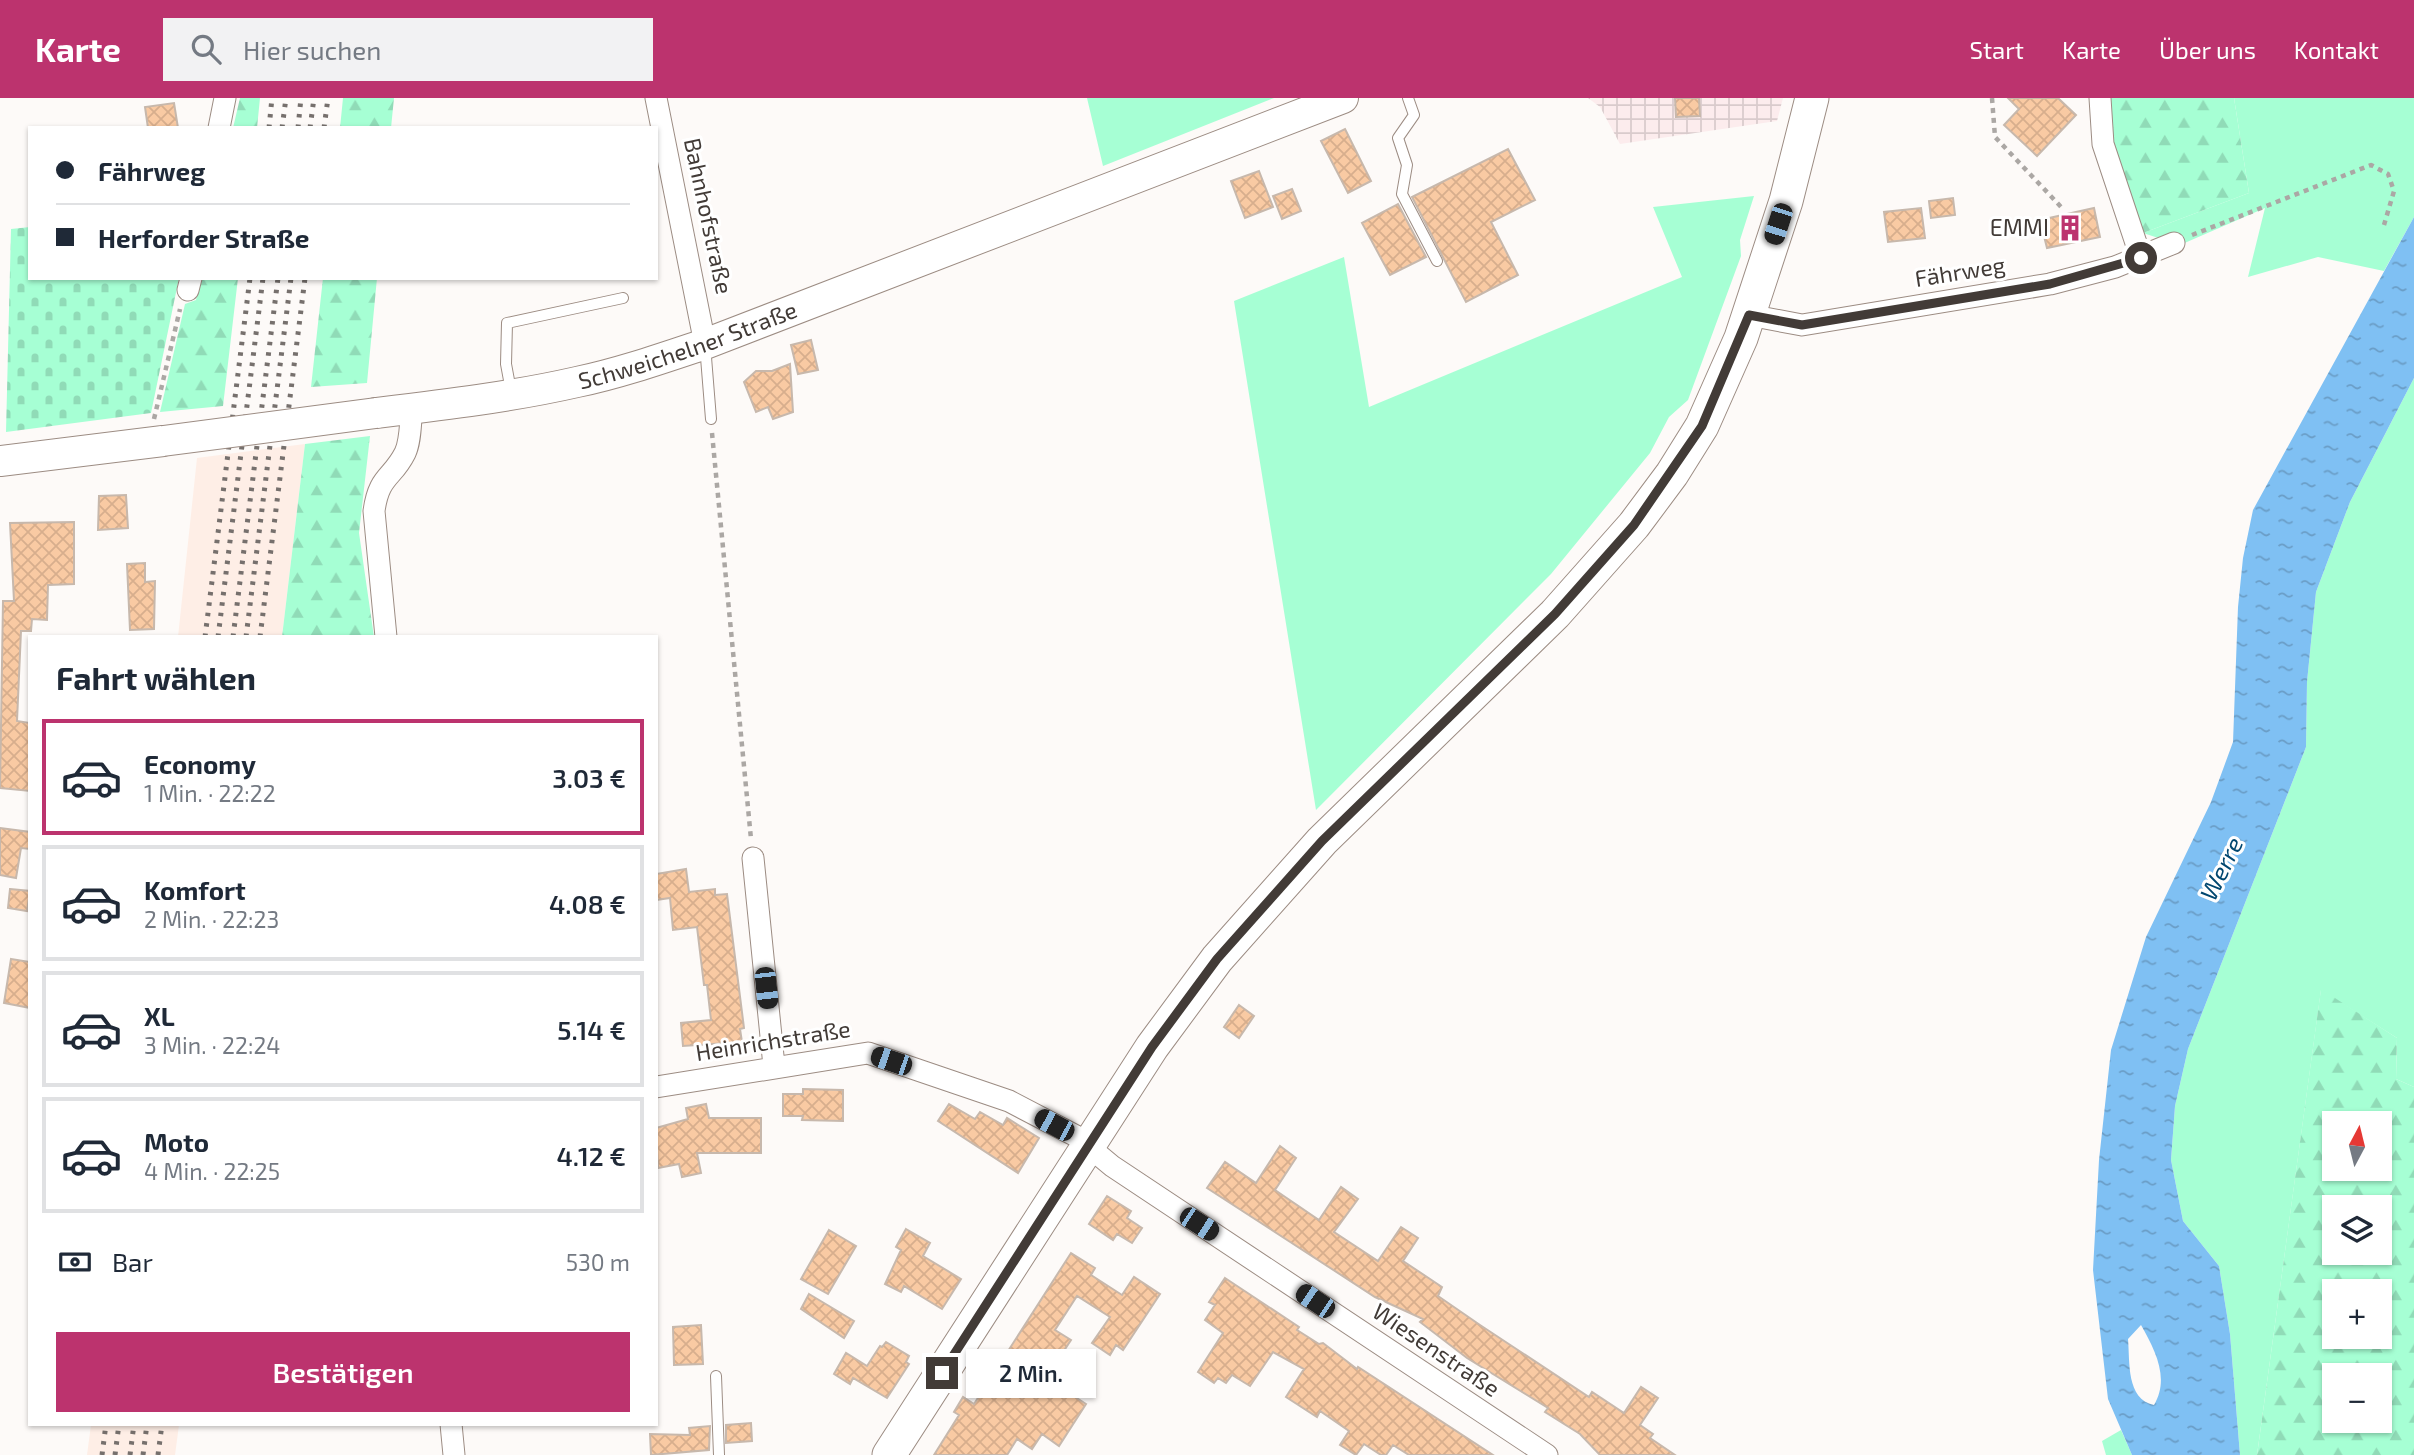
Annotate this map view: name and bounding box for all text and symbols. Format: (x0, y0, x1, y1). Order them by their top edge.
search box (163, 18, 653, 81)
text: Karte (35, 29, 121, 69)
icon: search (187, 30, 225, 68)
text: Hier suchen (243, 34, 381, 65)
text: Start (1970, 35, 2024, 64)
text: Karte (2062, 35, 2121, 64)
text: Über uns (2159, 35, 2256, 64)
text: Kontakt (2294, 35, 2379, 64)
street label: Bahnhofstraße (679, 135, 739, 296)
text: Fährweg (98, 155, 205, 186)
car (1762, 201, 1795, 247)
place label: EMMI (1990, 213, 2049, 241)
building icon: EMMI (2055, 213, 2085, 243)
text: Herforder Straße (98, 222, 310, 253)
route start (2125, 242, 2157, 274)
street label: Fährweg (1913, 250, 2007, 292)
street label: Schweichelner Straße (576, 295, 801, 394)
text: Fahrt wählen (56, 658, 256, 696)
icon: car (60, 746, 123, 809)
text: Economy (144, 748, 256, 779)
text: 3.03 € (552, 762, 626, 793)
text: 1 Min. · 22:22 (144, 779, 276, 807)
water label: Werre (2193, 832, 2248, 905)
icon: car (60, 872, 123, 935)
text: Komfort (144, 874, 246, 905)
text: 4.08 € (549, 888, 626, 919)
text: 2 Min. · 22:23 (144, 905, 279, 933)
car (754, 966, 779, 1010)
icon: car (60, 998, 123, 1061)
text: XL (144, 1000, 175, 1031)
text: 5.14 € (557, 1014, 626, 1045)
street label: Heinrichstraße (693, 1014, 852, 1066)
text: 3 Min. · 22:24 (144, 1031, 280, 1059)
car (868, 1044, 915, 1078)
car (1031, 1106, 1078, 1144)
north arrow (2322, 1111, 2392, 1181)
map controls (2322, 1111, 2392, 1433)
icon: car (60, 1124, 123, 1187)
text: Moto (144, 1126, 209, 1157)
text: 4.12 € (557, 1140, 626, 1171)
text: 4 Min. · 22:25 (144, 1157, 280, 1185)
button: layers (2322, 1195, 2392, 1265)
car (1176, 1204, 1223, 1244)
icon: cash (56, 1243, 94, 1281)
text: Bar (112, 1246, 153, 1277)
text: 530 m (566, 1248, 630, 1276)
button: + (2322, 1279, 2392, 1349)
car (1292, 1281, 1339, 1321)
street label: Wiesenstraße (1368, 1296, 1506, 1402)
button: Bestätigen (56, 1332, 630, 1412)
callout: 2 Min. (967, 1348, 1096, 1398)
route end (926, 1357, 958, 1389)
text: 2 Min. (999, 1359, 1063, 1387)
button: − (2322, 1363, 2392, 1433)

